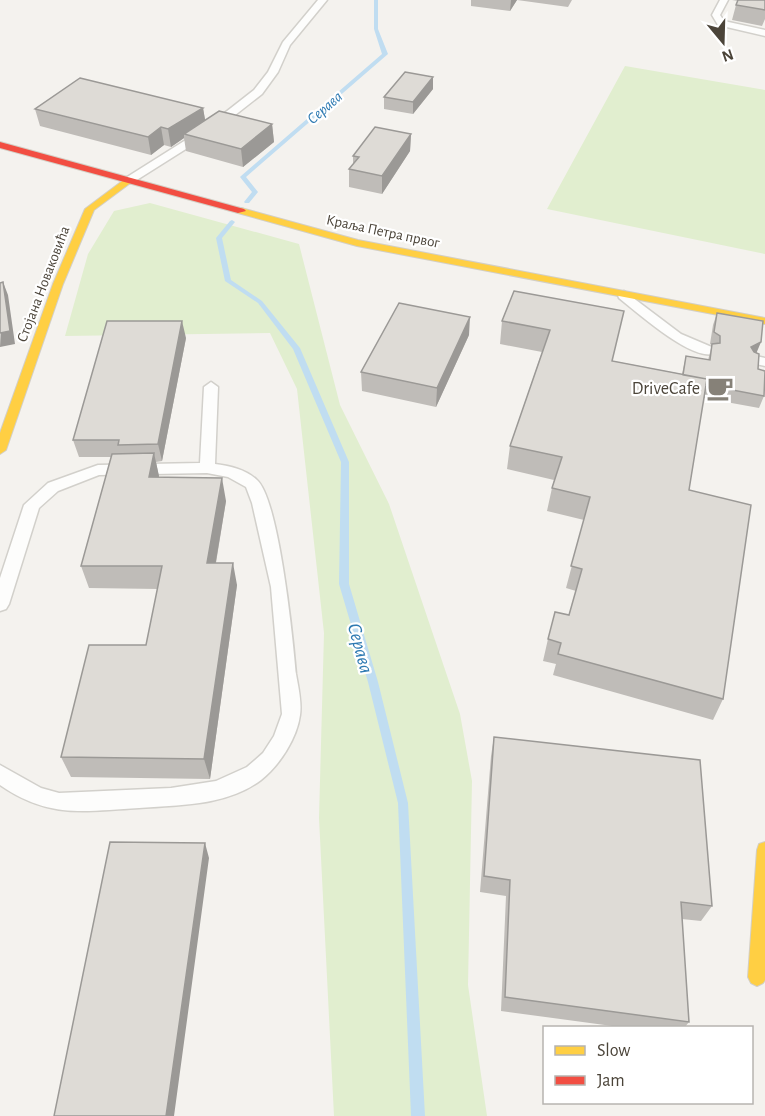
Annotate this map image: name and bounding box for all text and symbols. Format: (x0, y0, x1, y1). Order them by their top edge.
north arrow (693, 12, 753, 72)
text: N (720, 46, 735, 65)
water label: Серава (304, 88, 346, 128)
street label: Краља Петра првог (325, 212, 442, 251)
street label: Стојана Новаковића (14, 224, 73, 344)
cafe icon: DriveCafe (705, 373, 735, 403)
place label: DriveCafe (632, 380, 700, 398)
water label: Серава (344, 621, 376, 676)
legend (543, 1026, 753, 1104)
text: Slow (597, 1042, 630, 1060)
text: Jam (597, 1072, 625, 1090)

